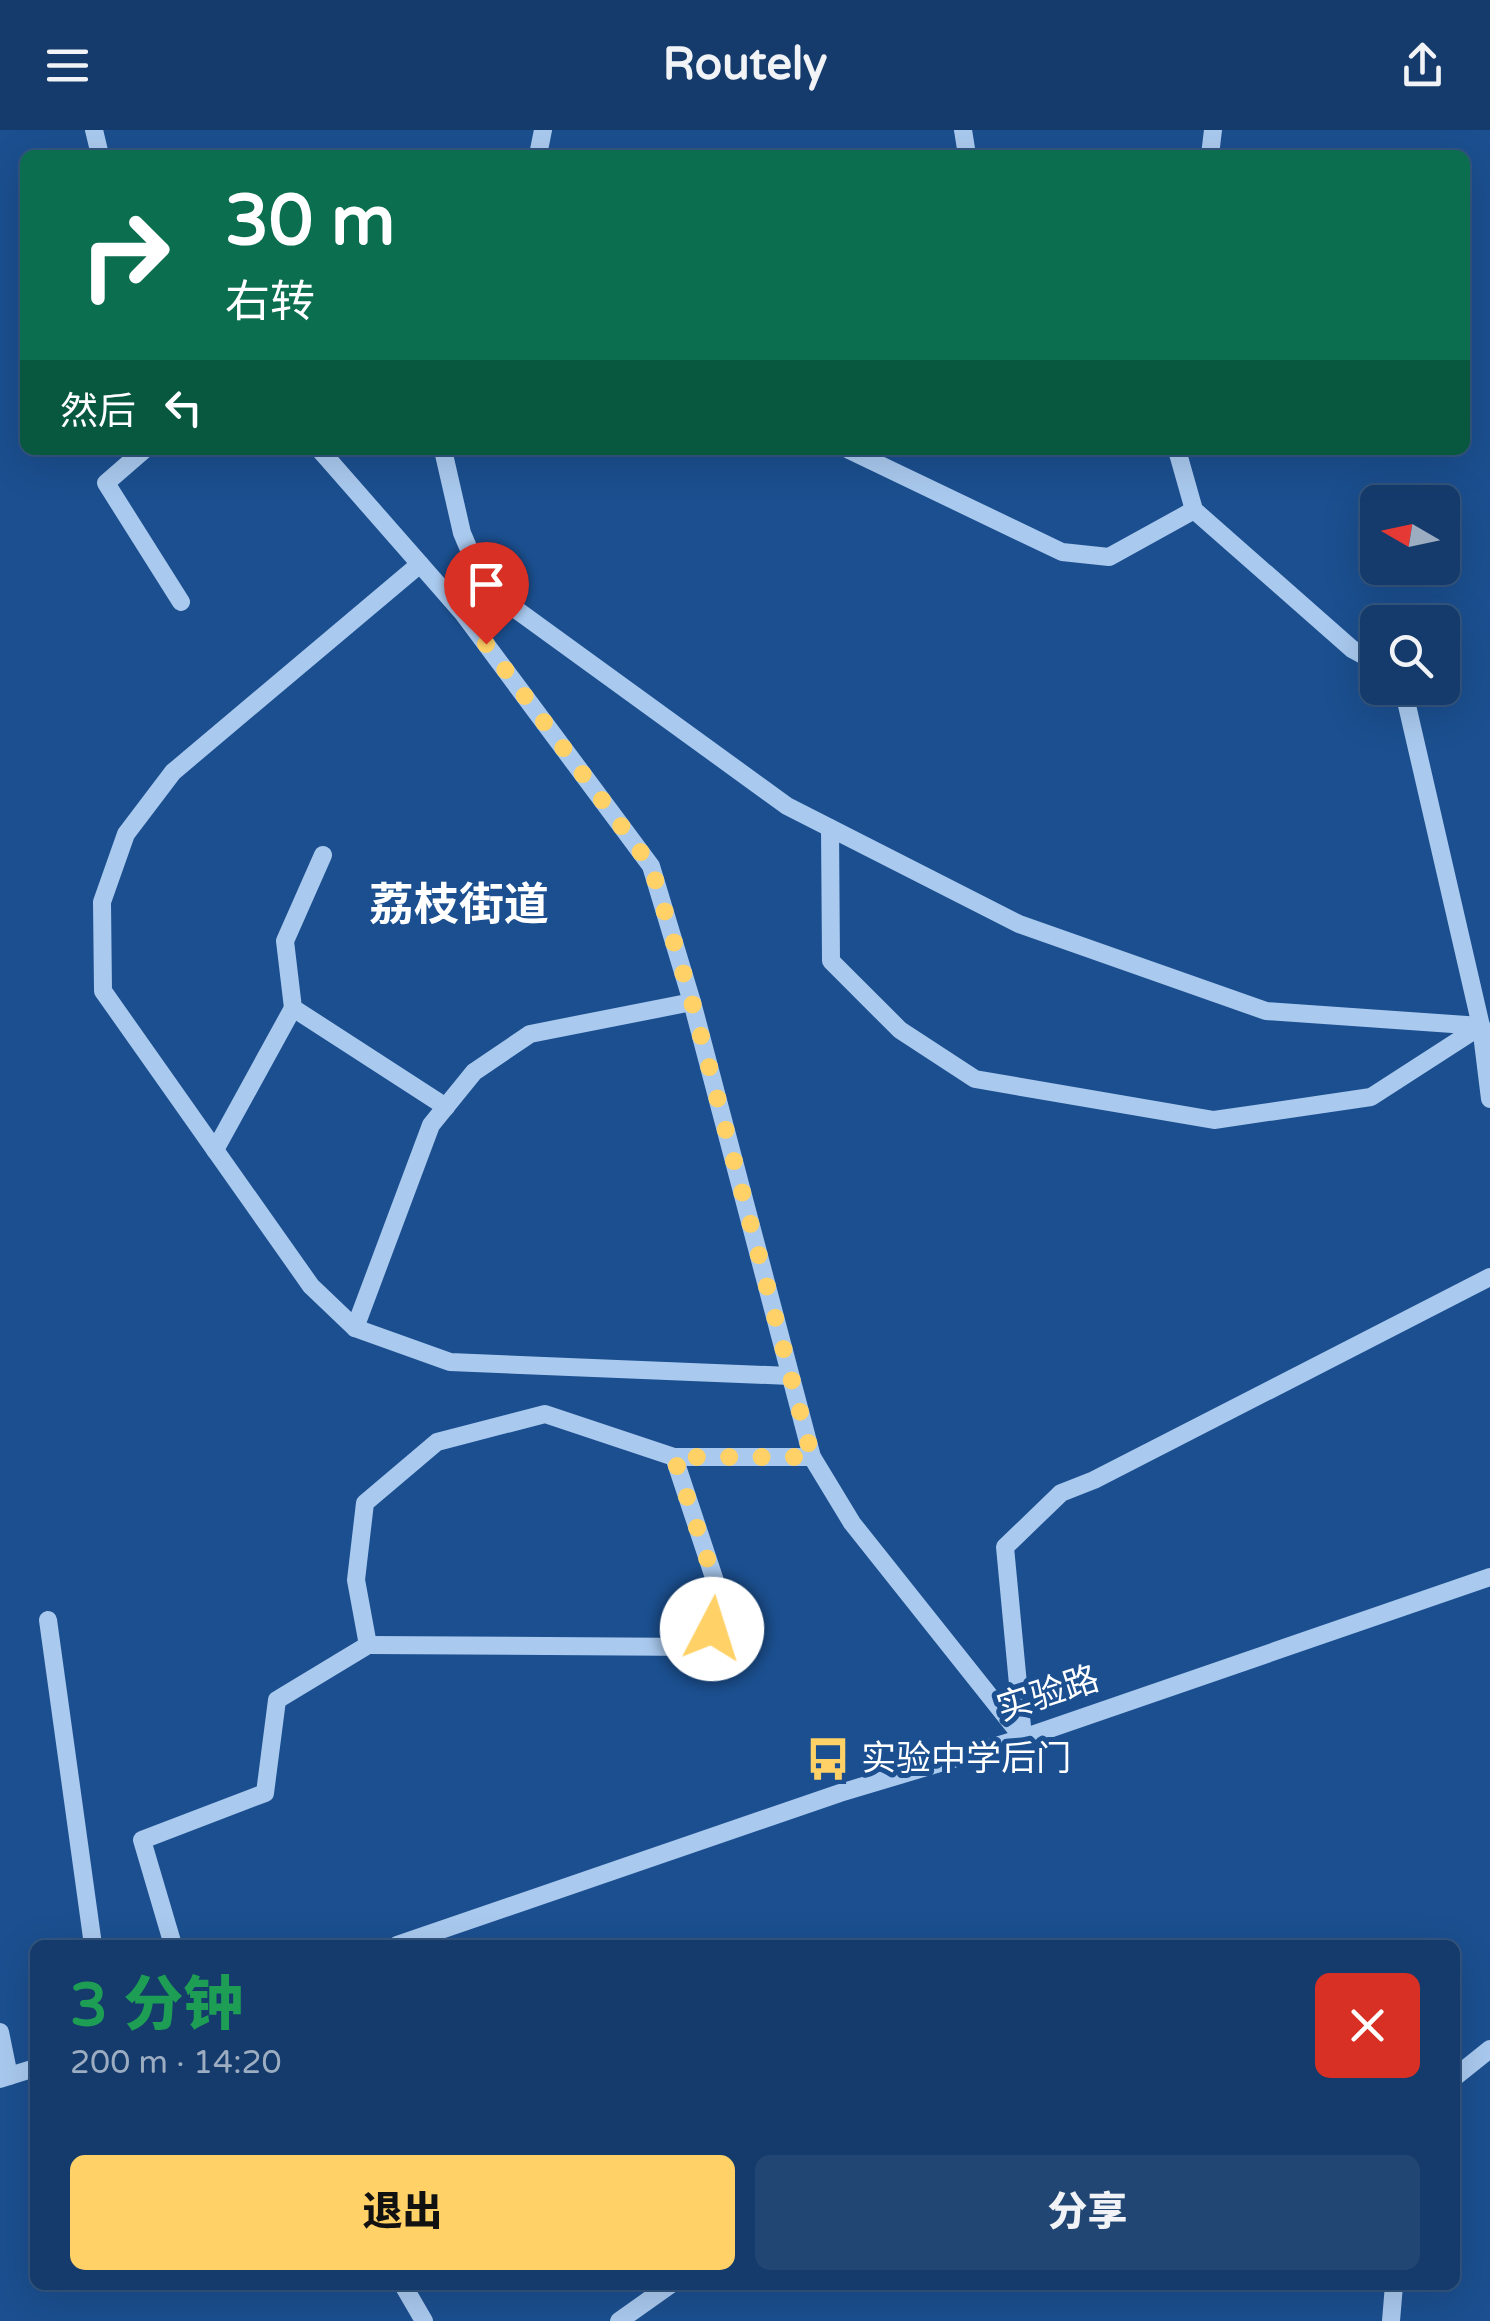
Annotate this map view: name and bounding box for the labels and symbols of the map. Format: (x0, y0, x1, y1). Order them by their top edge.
north arrow (1360, 485, 1460, 585)
pin (444, 542, 529, 645)
district label: 荔枝街道 (369, 879, 549, 933)
position arrow (660, 1577, 764, 1681)
street label: 实验路 (992, 1658, 1104, 1730)
bus stop icon: 实验中学后门 (804, 1735, 852, 1783)
place label: 实验中学后门 (861, 1738, 1071, 1780)

